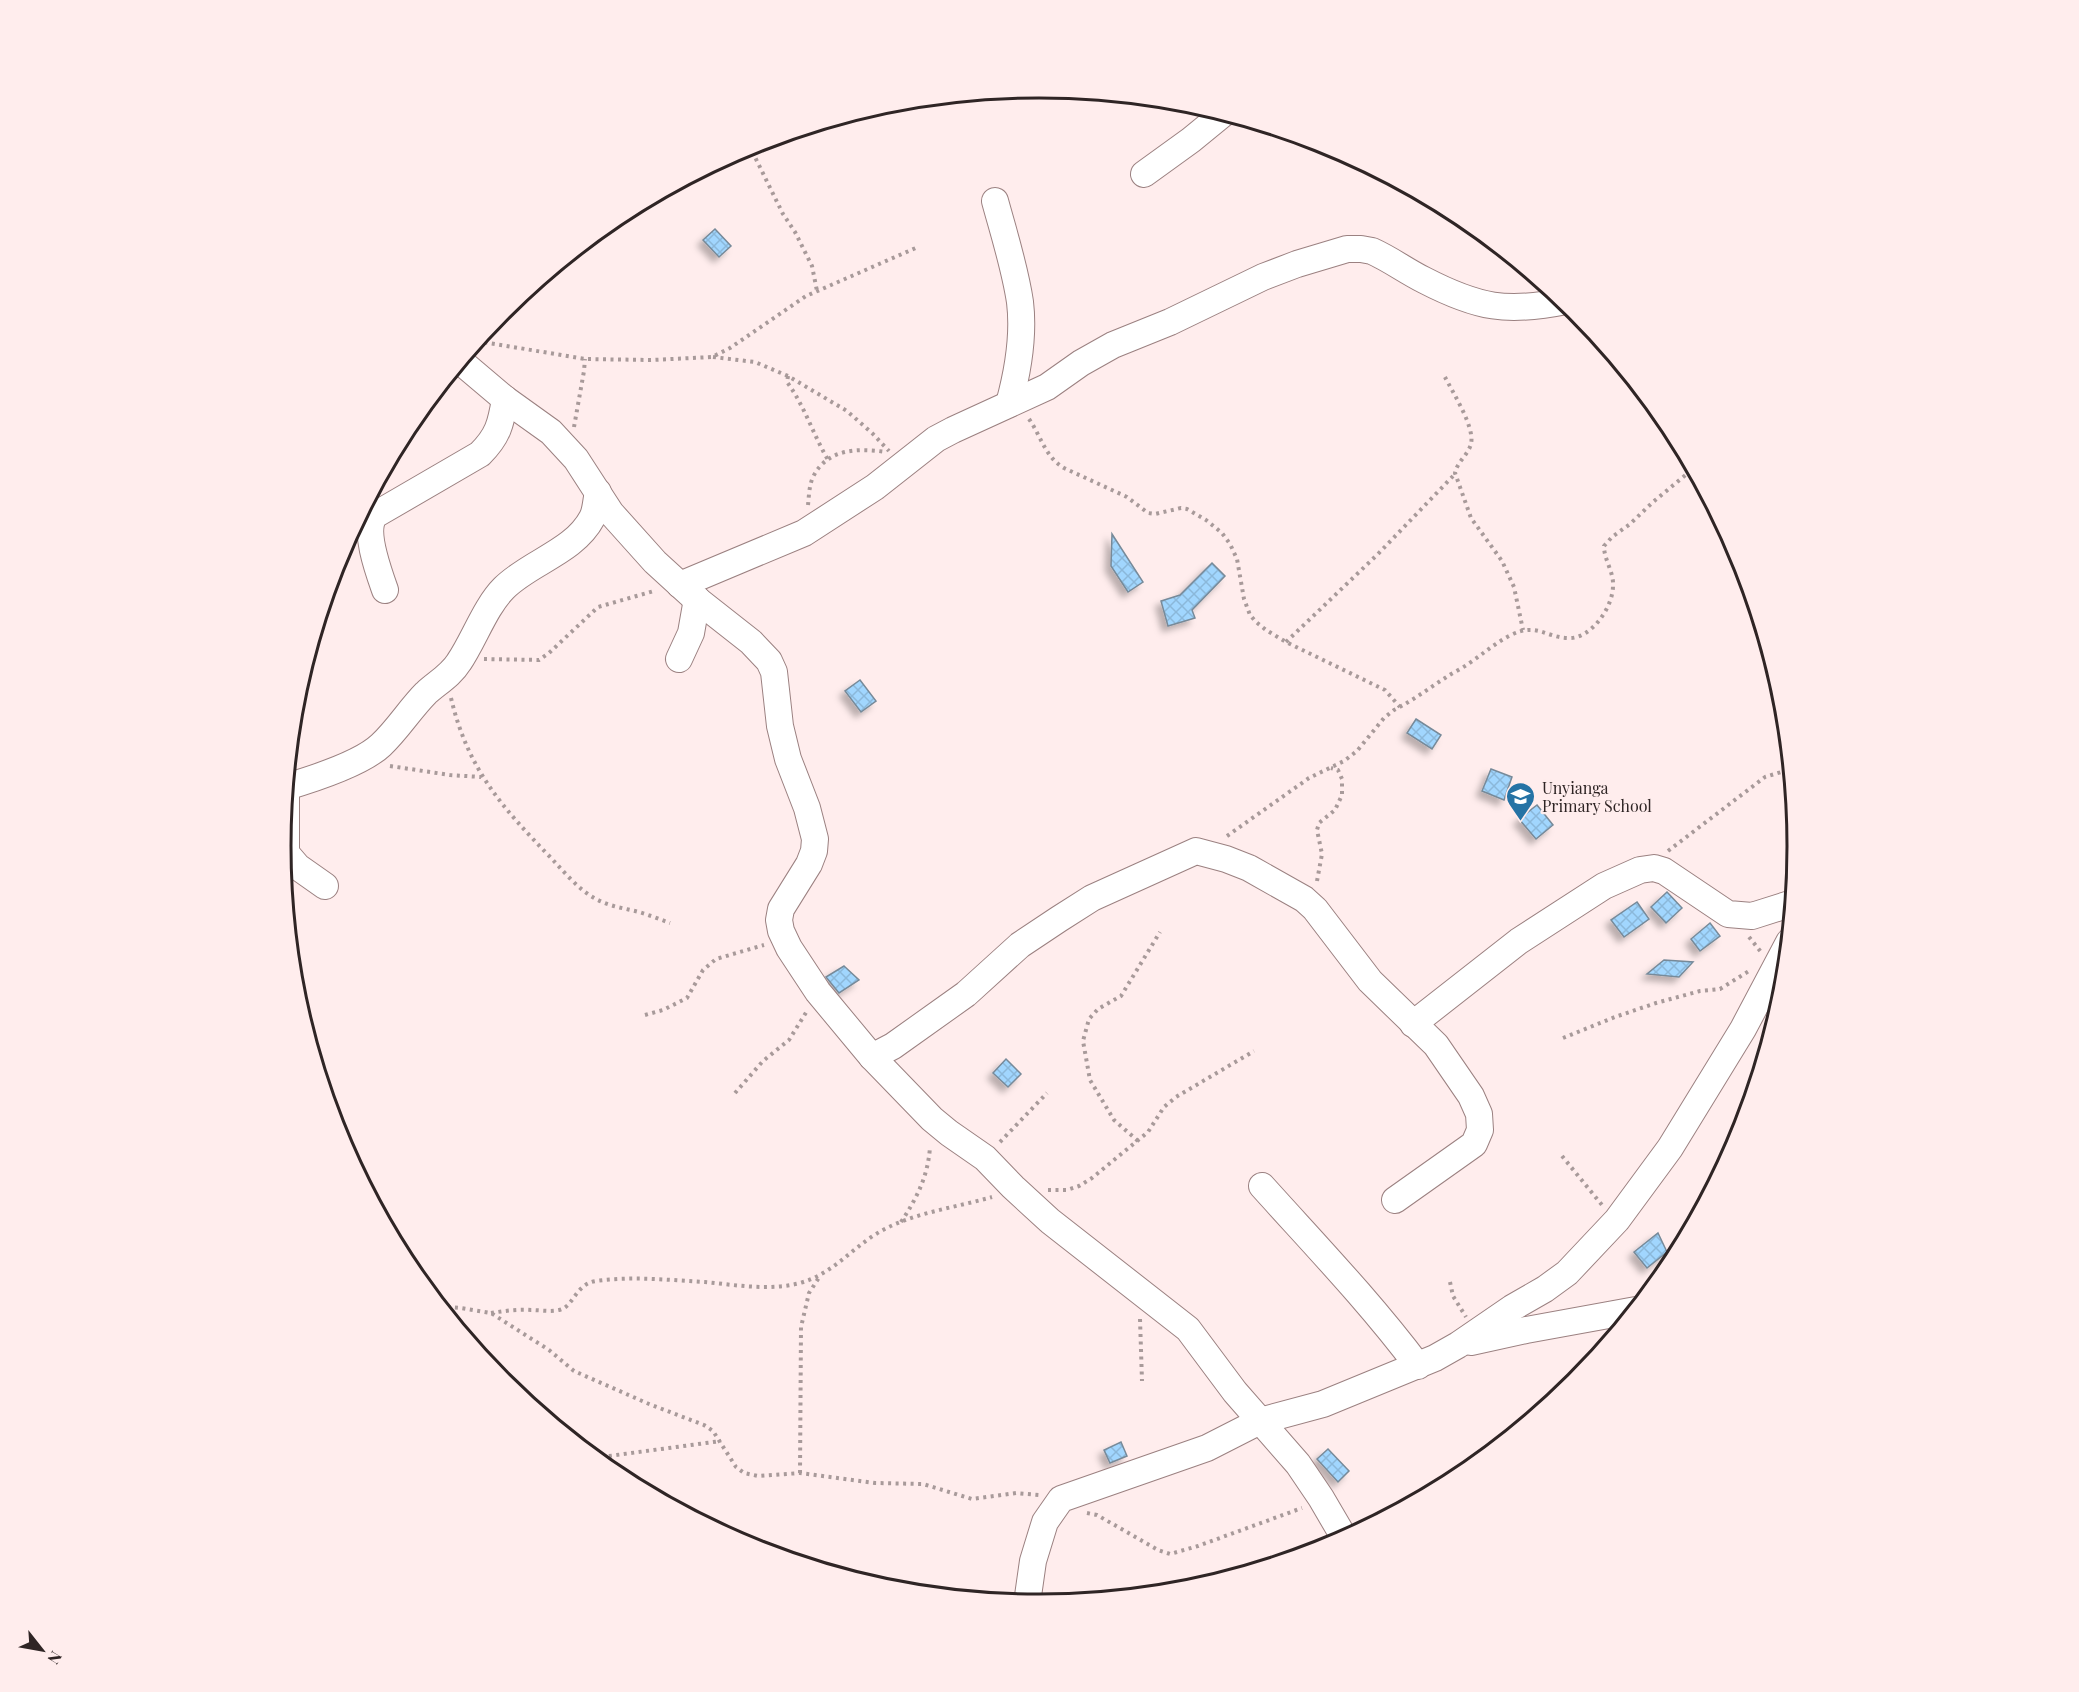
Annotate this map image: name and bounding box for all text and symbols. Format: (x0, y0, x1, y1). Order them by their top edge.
place label: Unyianga Primary School (1542, 777, 1652, 816)
school or university icon: Unyianga Primary School (1505, 780, 1537, 822)
north arrow (12, 1620, 72, 1680)
text: N (43, 1648, 67, 1669)

